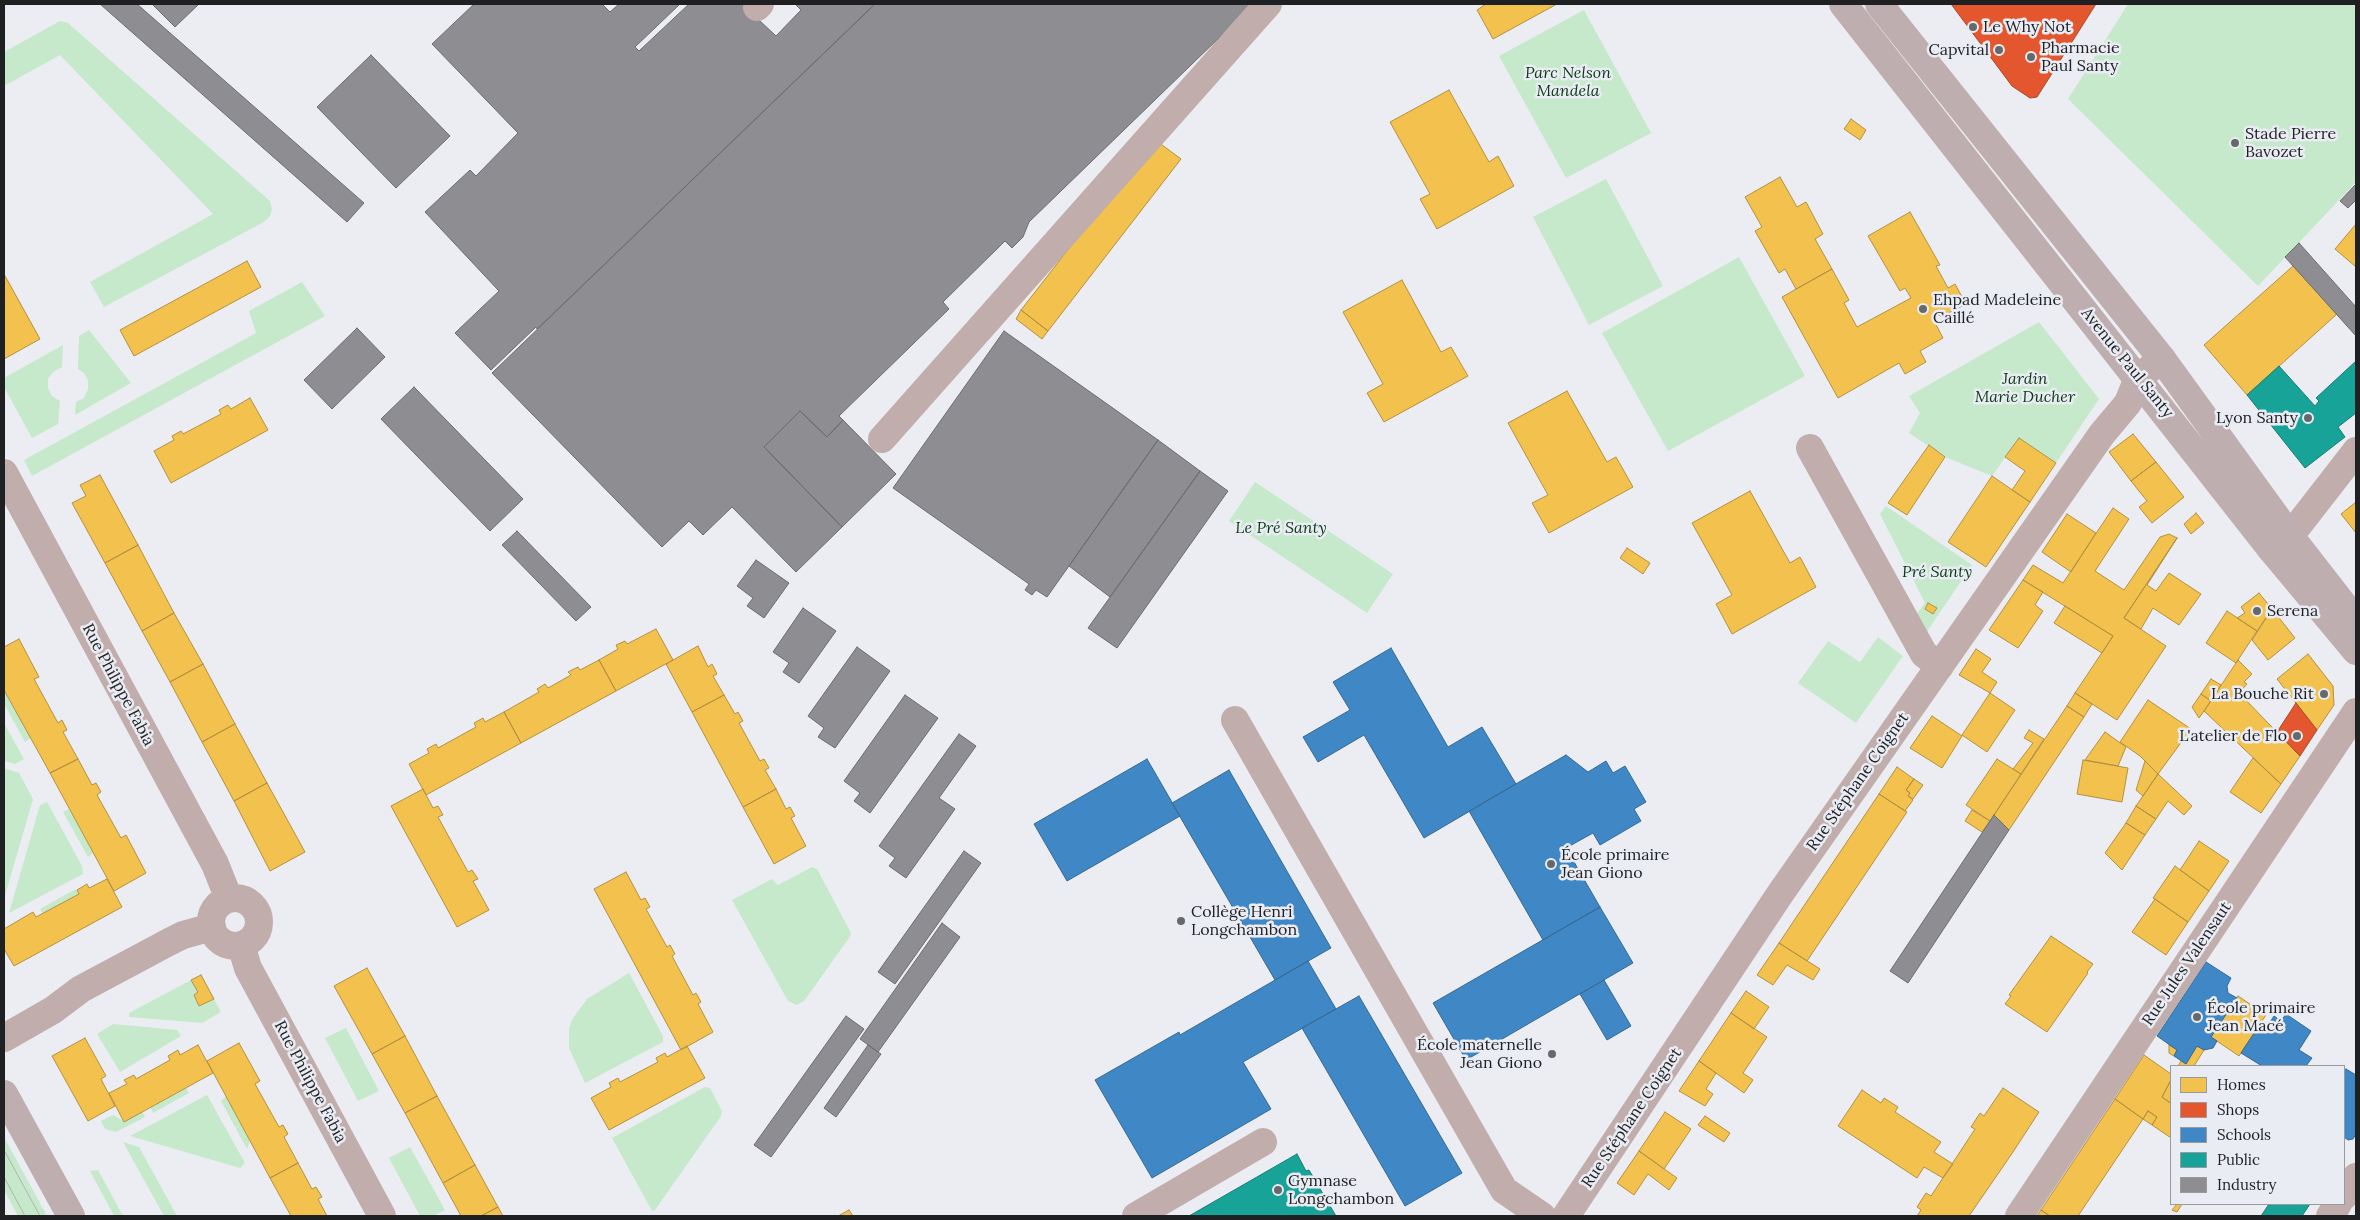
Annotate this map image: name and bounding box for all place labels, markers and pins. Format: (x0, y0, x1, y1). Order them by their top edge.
place label: Le Why Not (1983, 17, 2071, 37)
marker: Le Why Not (1967, 21, 1979, 33)
place label: Pharmacie Paul Santy (2041, 38, 2120, 76)
place label: Capvital (1928, 40, 1989, 60)
marker: Capvital (1993, 44, 2005, 56)
marker: Pharmacie Paul Santy (2025, 51, 2037, 63)
place label: Stade Pierre Bavozet (2245, 124, 2336, 162)
marker: Stade Pierre Bavozet (2229, 137, 2241, 149)
place label: Ehpad Madeleine Caillé (1933, 290, 2061, 328)
marker: Ehpad Madeleine Caillé (1917, 303, 1929, 315)
place label: Lyon Santy (2216, 408, 2298, 428)
marker: Lyon Santy (2302, 412, 2314, 424)
place label: Serena (2267, 601, 2318, 621)
marker: Serena (2251, 605, 2263, 617)
place label: La Bouche Rit (2211, 684, 2314, 704)
marker: La Bouche Rit (2318, 688, 2330, 700)
place label: L'atelier de Flo (2179, 726, 2287, 746)
marker: L'atelier de Flo (2291, 730, 2303, 742)
place label: École primaire Jean Giono (1561, 845, 1669, 883)
marker: École primaire Jean Giono (1545, 858, 1557, 870)
place label: Collège Henri Longchambon (1191, 902, 1297, 940)
marker: Collège Henri Longchambon (1175, 915, 1187, 927)
place label: École primaire Jean Macé (2207, 998, 2315, 1036)
marker: École primaire Jean Macé (2191, 1011, 2203, 1023)
place label: École maternelle Jean Giono (1417, 1035, 1542, 1073)
marker: École maternelle Jean Giono (1546, 1048, 1558, 1060)
place label: Gymnase Longchambon (1288, 1171, 1394, 1209)
marker: Gymnase Longchambon (1272, 1184, 1284, 1196)

